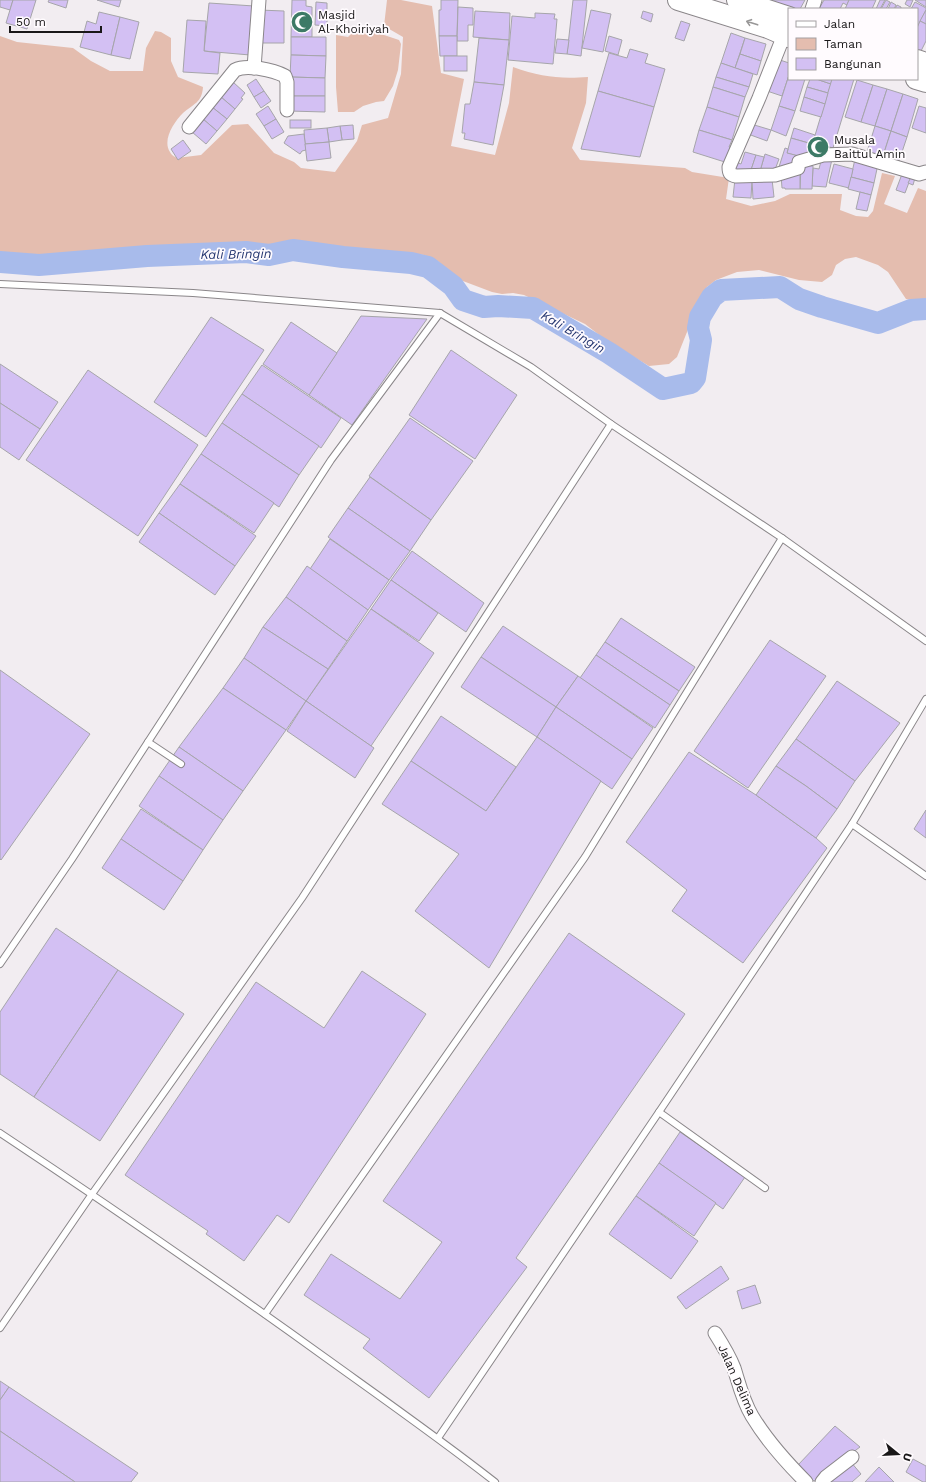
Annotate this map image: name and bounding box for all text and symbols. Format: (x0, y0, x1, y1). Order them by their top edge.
scale bar (10, 8, 101, 34)
place label: Masjid Al-Khoiriyah (318, 8, 389, 36)
legend (788, 8, 918, 80)
mosque icon: Masjid Al-Khoiriyah (289, 9, 315, 35)
text: 50 m (16, 15, 46, 29)
text: Jalan (824, 17, 855, 31)
one-way arrow (747, 19, 759, 27)
text: Taman (824, 37, 862, 51)
text: Bangunan (824, 57, 882, 71)
place label: Musala Baittul Amin (834, 133, 905, 161)
mosque icon: Musala Baittul Amin (805, 134, 831, 160)
water label: Kali Bringin (200, 246, 272, 262)
water label: Kali Bringin (538, 308, 608, 356)
street label: Jalan Delima (715, 1342, 759, 1418)
north arrow (878, 1434, 918, 1474)
text: U (900, 1451, 914, 1463)

